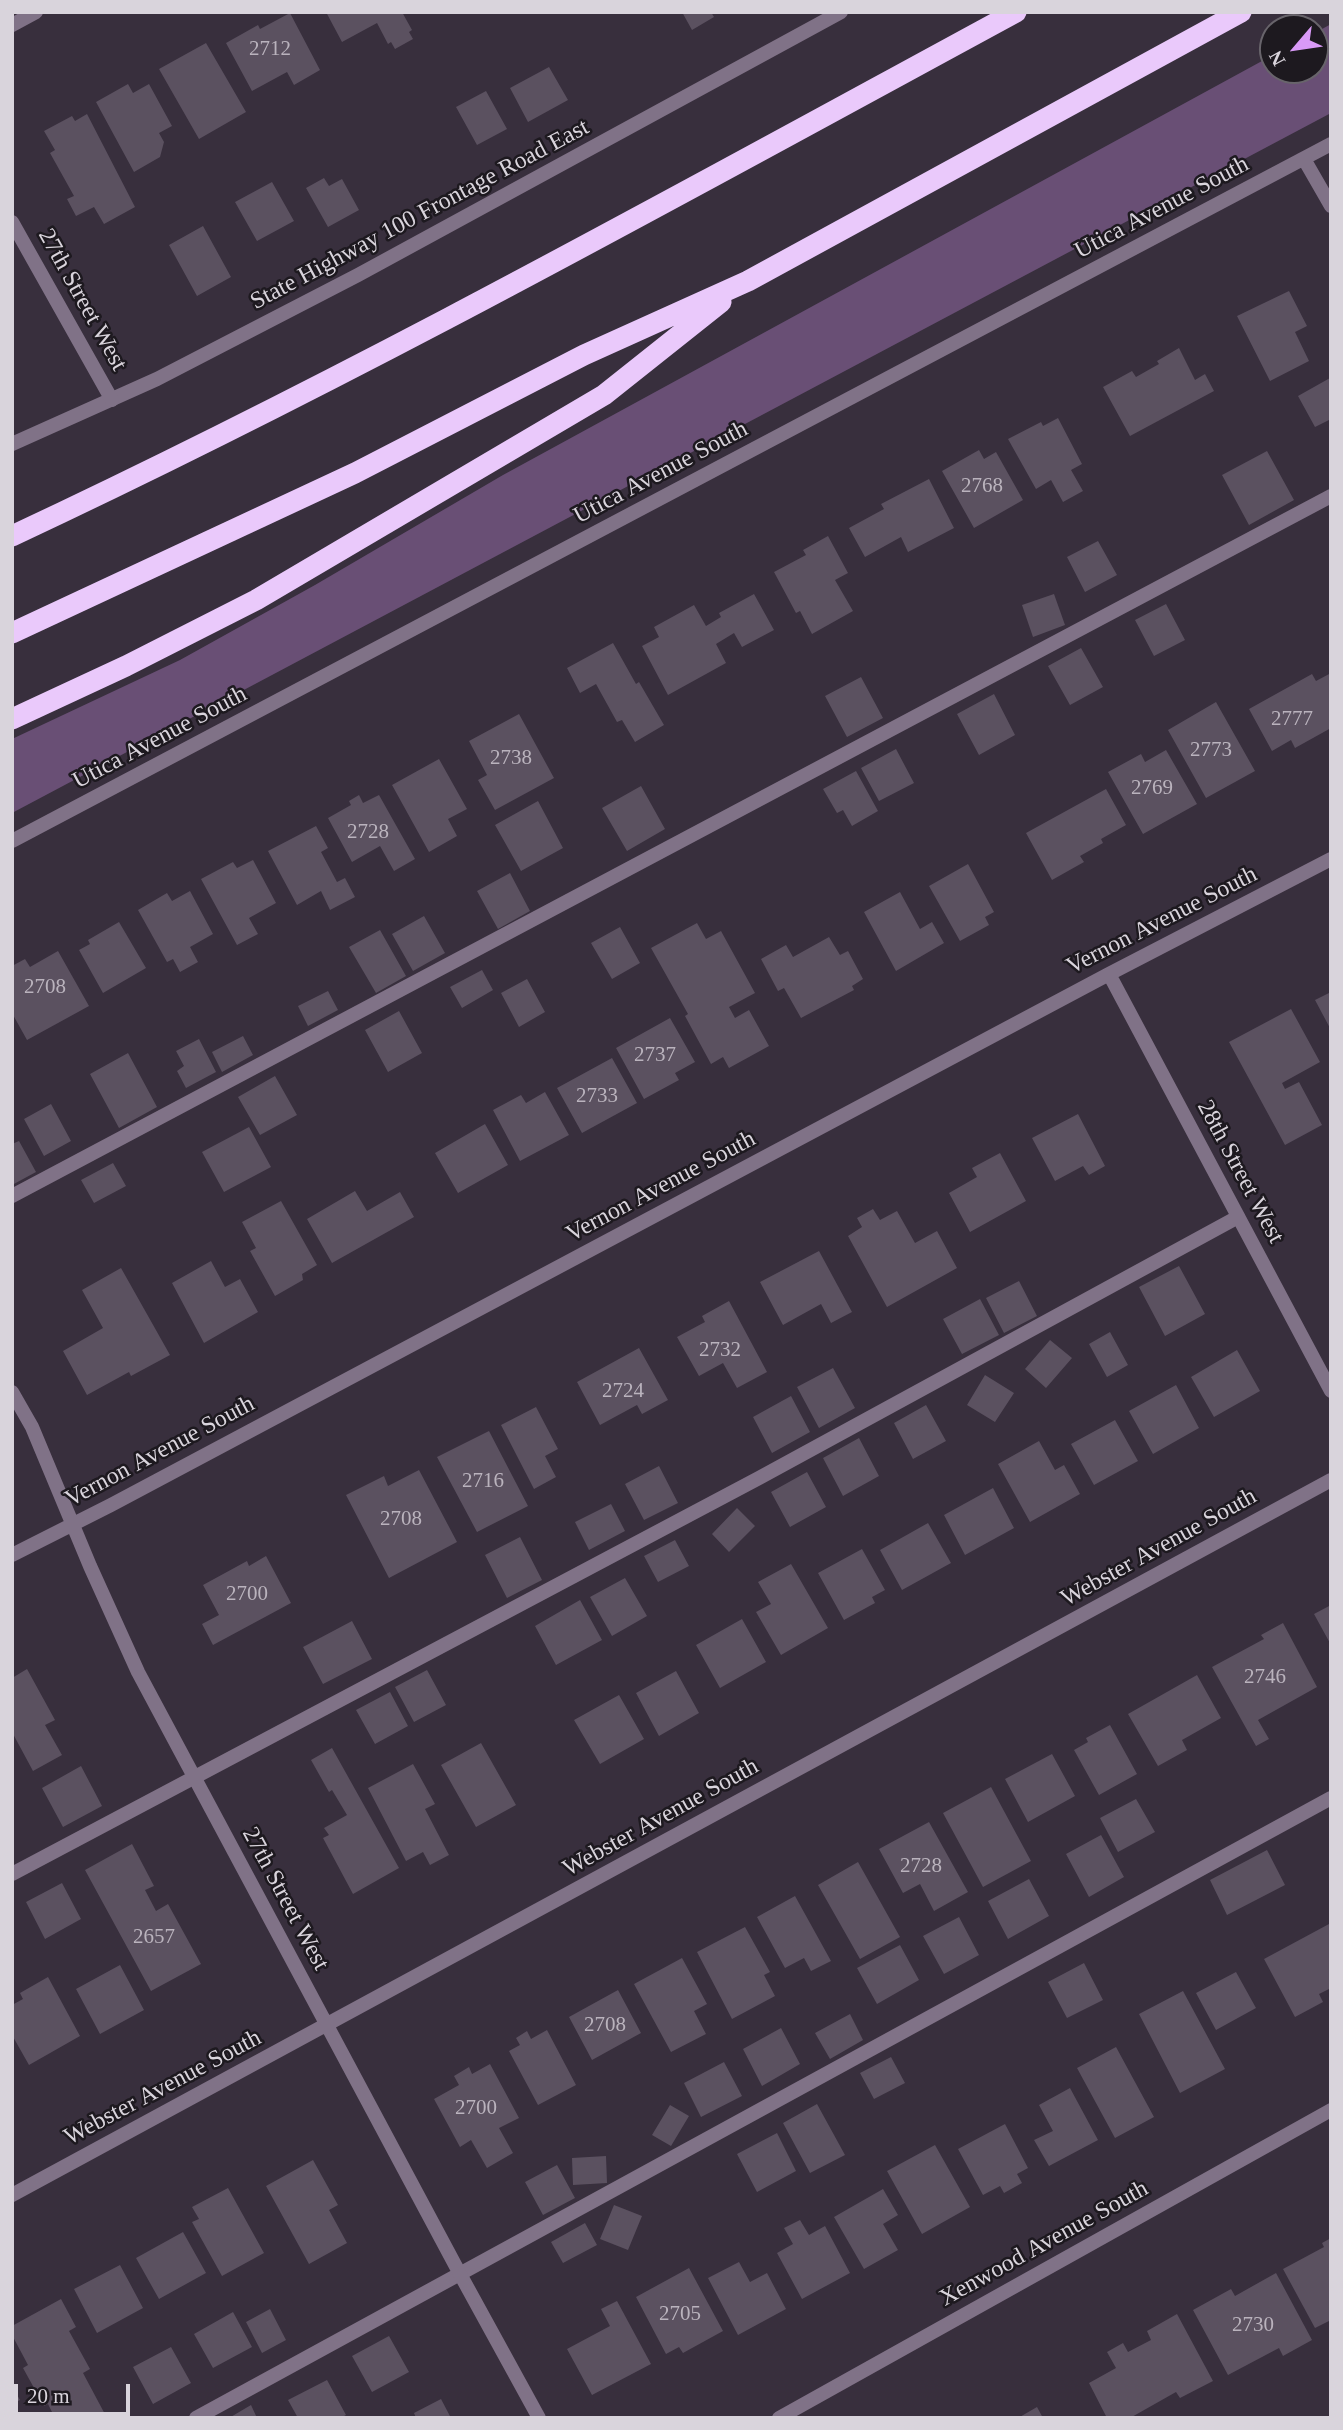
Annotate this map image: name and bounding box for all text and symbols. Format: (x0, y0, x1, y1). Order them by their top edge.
north arrow (1259, 14, 1329, 84)
house number: 2712 (249, 36, 291, 62)
text: N (1264, 47, 1289, 70)
street label: State Highway 100 Frontage Road East (246, 113, 594, 317)
street label: Utica Avenue South (1070, 150, 1254, 266)
street label: 27th Street West (31, 224, 133, 376)
street label: Utica Avenue South (569, 415, 753, 531)
house number: 2768 (961, 473, 1003, 499)
street label: Utica Avenue South (68, 680, 252, 796)
house number: 2777 (1271, 706, 1313, 732)
house number: 2773 (1190, 737, 1232, 763)
house number: 2738 (490, 745, 532, 771)
house number: 2769 (1131, 775, 1173, 801)
house number: 2728 (347, 819, 389, 845)
street label: Vernon Avenue South (1062, 860, 1262, 982)
house number: 2708 (24, 974, 66, 1000)
house number: 2737 (634, 1042, 676, 1068)
house number: 2733 (576, 1083, 618, 1109)
street label: 28th Street West (1190, 1095, 1290, 1249)
street label: Vernon Avenue South (561, 1125, 761, 1249)
house number: 2732 (699, 1337, 741, 1363)
house number: 2724 (602, 1378, 644, 1404)
street label: Vernon Avenue South (60, 1390, 260, 1514)
house number: 2716 (462, 1468, 504, 1494)
street label: Webster Avenue South (1056, 1482, 1262, 1614)
house number: 2708 (380, 1506, 422, 1532)
house number: 2700 (226, 1581, 268, 1607)
house number: 2746 (1244, 1664, 1286, 1690)
street label: Webster Avenue South (558, 1752, 764, 1884)
street label: 27th Street West (235, 1822, 335, 1976)
house number: 2728 (900, 1853, 942, 1879)
house number: 2657 (133, 1924, 175, 1950)
house number: 2708 (584, 2012, 626, 2038)
street label: Webster Avenue South (60, 2024, 266, 2152)
house number: 2700 (455, 2095, 497, 2121)
street label: Xenwood Avenue South (935, 2175, 1153, 2313)
house number: 2705 (659, 2301, 701, 2327)
house number: 2730 (1232, 2312, 1274, 2338)
scale bar (18, 2370, 133, 2414)
text: 20 m (27, 2384, 70, 2408)

